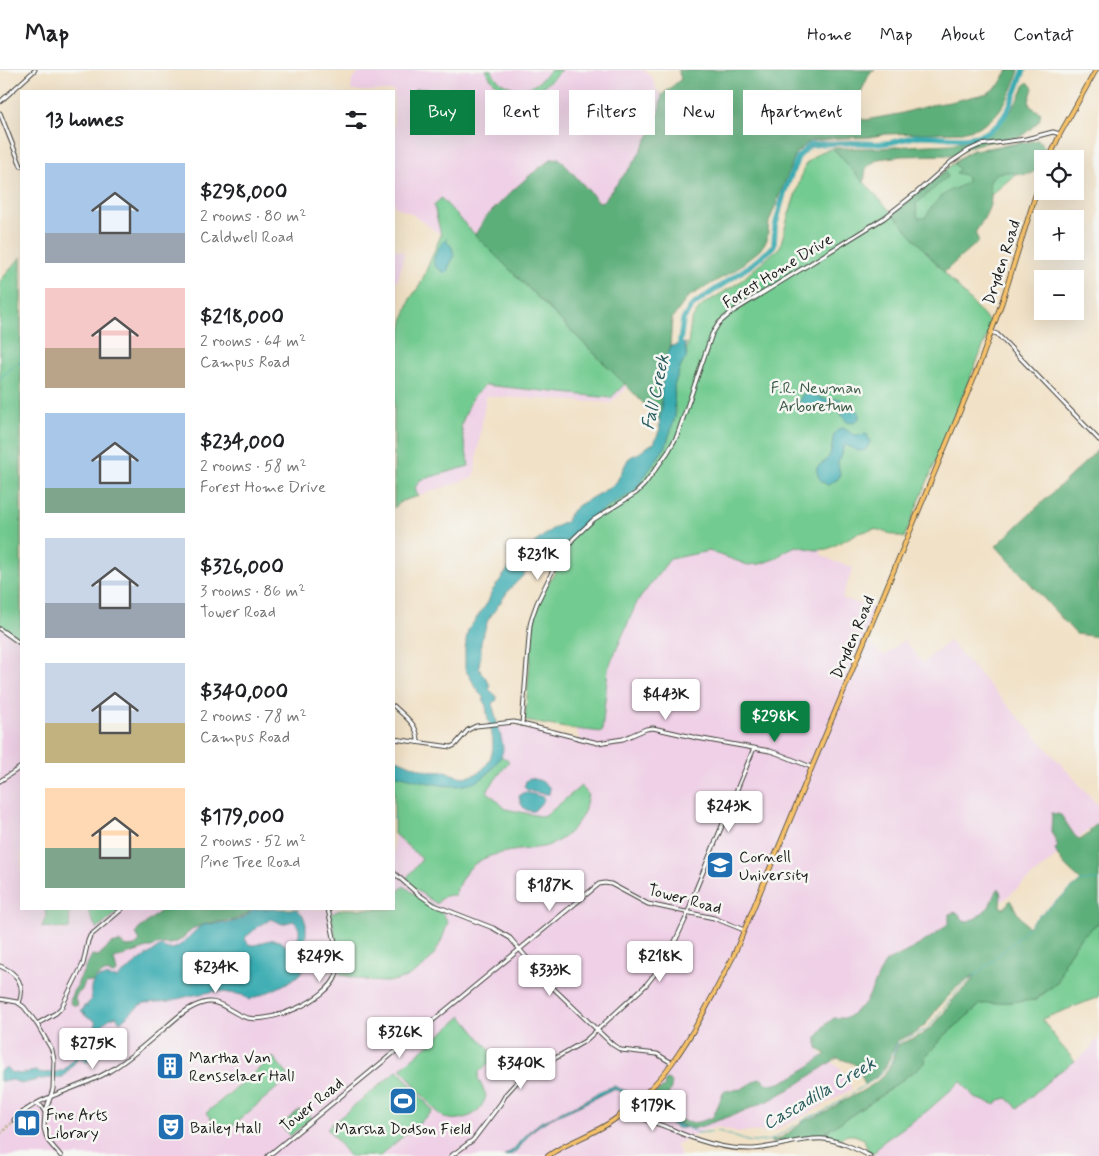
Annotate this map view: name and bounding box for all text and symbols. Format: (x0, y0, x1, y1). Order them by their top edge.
text: Map (25, 19, 69, 50)
text: Home (807, 23, 852, 47)
text: Map (880, 23, 913, 47)
text: About (941, 23, 985, 47)
text: Contact (1013, 23, 1074, 47)
chip: Buy (410, 90, 475, 135)
chip: Rent (485, 90, 559, 135)
chip: Filters (569, 90, 655, 135)
chip: New (665, 90, 733, 135)
chip: Apartment (743, 90, 861, 135)
text: 13 homes (45, 106, 124, 134)
icon: filters (342, 106, 370, 134)
map controls (1034, 150, 1084, 320)
button: locate (1034, 150, 1084, 200)
text: $298,000 (200, 178, 287, 206)
icon: home (85, 183, 145, 243)
text: 2 rooms · 80 m² (200, 206, 306, 227)
button: + (1034, 210, 1084, 260)
street label: Dryden Road (979, 217, 1026, 308)
text: Caldwell Road (200, 227, 294, 248)
street label: Forest Home Drive (719, 229, 837, 314)
button: − (1034, 270, 1084, 320)
text: $218,000 (200, 303, 284, 331)
icon: home (85, 308, 145, 368)
text: 2 rooms · 64 m² (200, 331, 306, 352)
text: Campus Road (200, 352, 290, 373)
water label: Fall Creek (636, 352, 676, 432)
park label: F.R. Newman Arboretum (771, 378, 861, 417)
text: $234,000 (200, 428, 285, 456)
icon: home (85, 433, 145, 493)
text: 2 rooms · 58 m² (200, 456, 306, 477)
text: Forest Home Drive (200, 477, 326, 498)
pin: $231K (503, 538, 573, 581)
text: $231K (517, 544, 559, 565)
text: $326,000 (200, 553, 284, 581)
icon: home (85, 558, 145, 618)
text: 3 rooms · 86 m² (200, 581, 305, 602)
street label: Dryden Road (827, 593, 880, 682)
text: Tower Road (200, 602, 276, 623)
text: $340,000 (200, 678, 288, 706)
pin: $443K (631, 678, 701, 721)
icon: home (85, 683, 145, 743)
text: $443K (643, 684, 689, 705)
pin: $298K (740, 700, 810, 743)
text: 2 rooms · 78 m² (200, 706, 307, 727)
text: $298K (752, 706, 798, 727)
text: Campus Road (200, 727, 290, 748)
pin: $243K (694, 790, 764, 833)
text: $243K (707, 796, 751, 817)
text: $179,000 (200, 803, 284, 831)
icon: home (85, 808, 145, 868)
text: 2 rooms · 52 m² (200, 831, 306, 852)
place label: Cornell University (739, 847, 809, 886)
school or university icon: Cornell University (705, 850, 735, 880)
text: Pine Tree Road (200, 852, 300, 873)
pin: $187K (515, 870, 585, 912)
text: $187K (527, 875, 573, 896)
street label: Tower Road (645, 880, 724, 919)
pin: $249K (285, 940, 355, 983)
pin: $218K (625, 940, 695, 983)
text: $249K (297, 946, 343, 967)
text: $218K (638, 946, 682, 967)
pin: $234K (181, 952, 251, 994)
pin: $333K (515, 954, 585, 997)
text: $234K (194, 957, 238, 978)
text: $333K (529, 960, 571, 981)
pin: $326K (365, 1016, 435, 1059)
text: $326K (378, 1022, 422, 1043)
pin: $275K (58, 1028, 128, 1070)
text: $275K (70, 1033, 116, 1054)
place label: Martha Van Rensselaer Hall (189, 1048, 294, 1087)
pin: $340K (486, 1048, 556, 1090)
building icon: Martha Van Rensselaer Hall (155, 1051, 185, 1081)
water label: Cascadilla Creek (759, 1052, 880, 1136)
text: $340K (497, 1053, 545, 1074)
street label: Tower Road (276, 1073, 348, 1137)
sports icon: Marsha Dodson Field (388, 1086, 418, 1116)
pin: $179K (618, 1090, 688, 1132)
text: $179K (631, 1095, 675, 1116)
place label: Fine Arts Library (46, 1105, 108, 1144)
library icon: Fine Arts Library (12, 1108, 42, 1138)
theatre icon: Bailey Hall (156, 1112, 186, 1142)
place label: Bailey Hall (190, 1118, 261, 1139)
place label: Marsha Dodson Field (335, 1119, 471, 1140)

